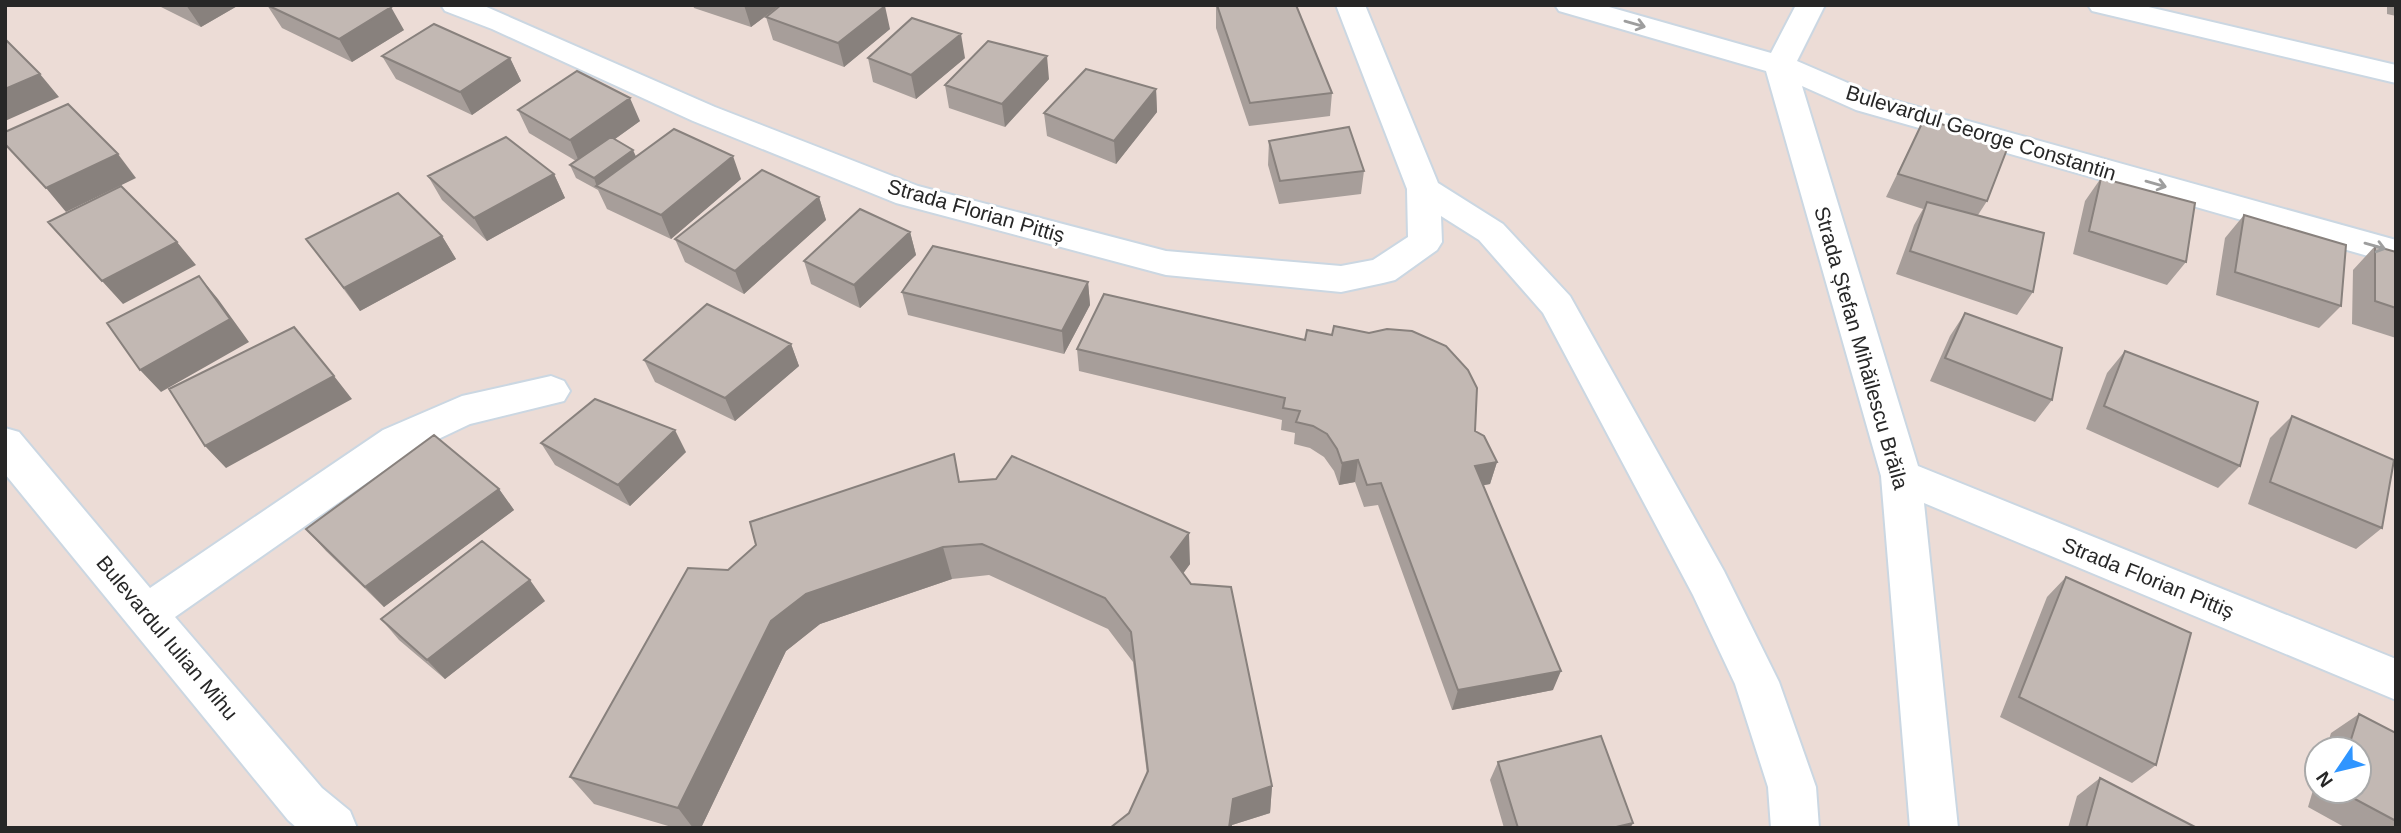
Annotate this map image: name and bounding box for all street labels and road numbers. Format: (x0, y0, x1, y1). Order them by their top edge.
street label: Bulevardul George Constantin (1843, 80, 2119, 185)
street label: Strada Florian Pittiș (885, 174, 1067, 247)
street label: Strada Ștefan Mihăilescu Brăila (1810, 204, 1913, 492)
street label: Strada Florian Pittiș (2059, 533, 2237, 623)
street label: Bulevardul Iulian Mihu (92, 551, 243, 724)

